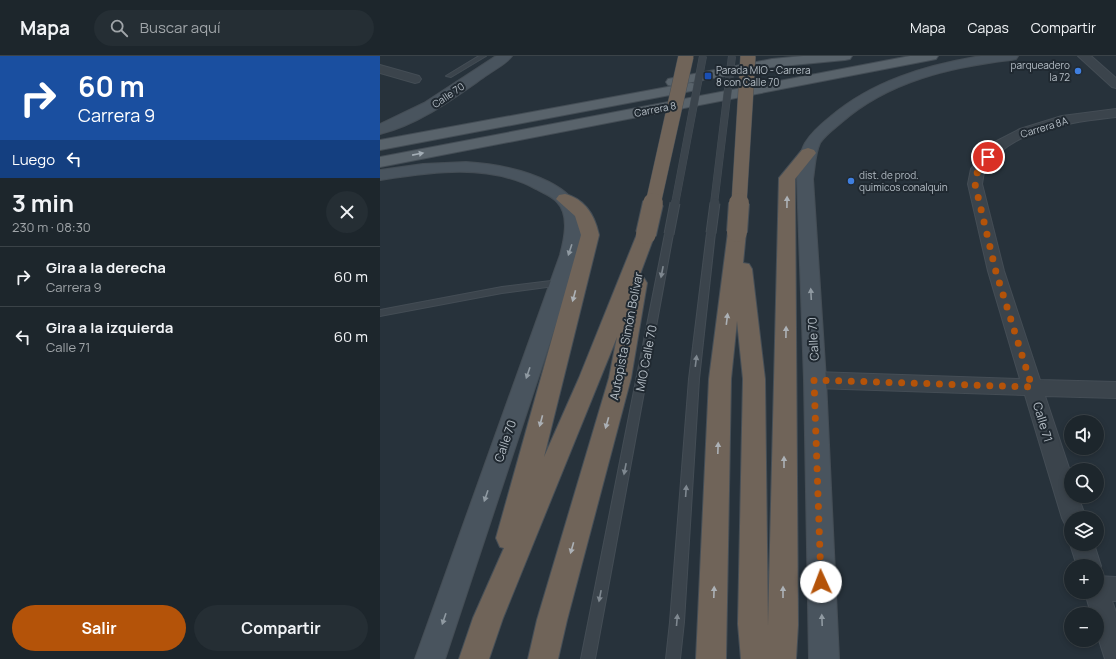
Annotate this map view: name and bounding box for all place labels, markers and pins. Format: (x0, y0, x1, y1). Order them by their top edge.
place label: parqueadero la 72 (1011, 58, 1070, 84)
place label: Parada MIO - Carrera 8 con Calle 70 (716, 63, 811, 89)
marker: parqueadero la 72 (1073, 66, 1083, 76)
marker: Parada MIO - Carrera 8 con Calle 70 (703, 71, 713, 81)
pin (971, 140, 1005, 174)
place label: dist. de prod. quimicos conalquin (859, 168, 948, 194)
marker: dist. de prod. quimicos conalquin (846, 176, 856, 186)

